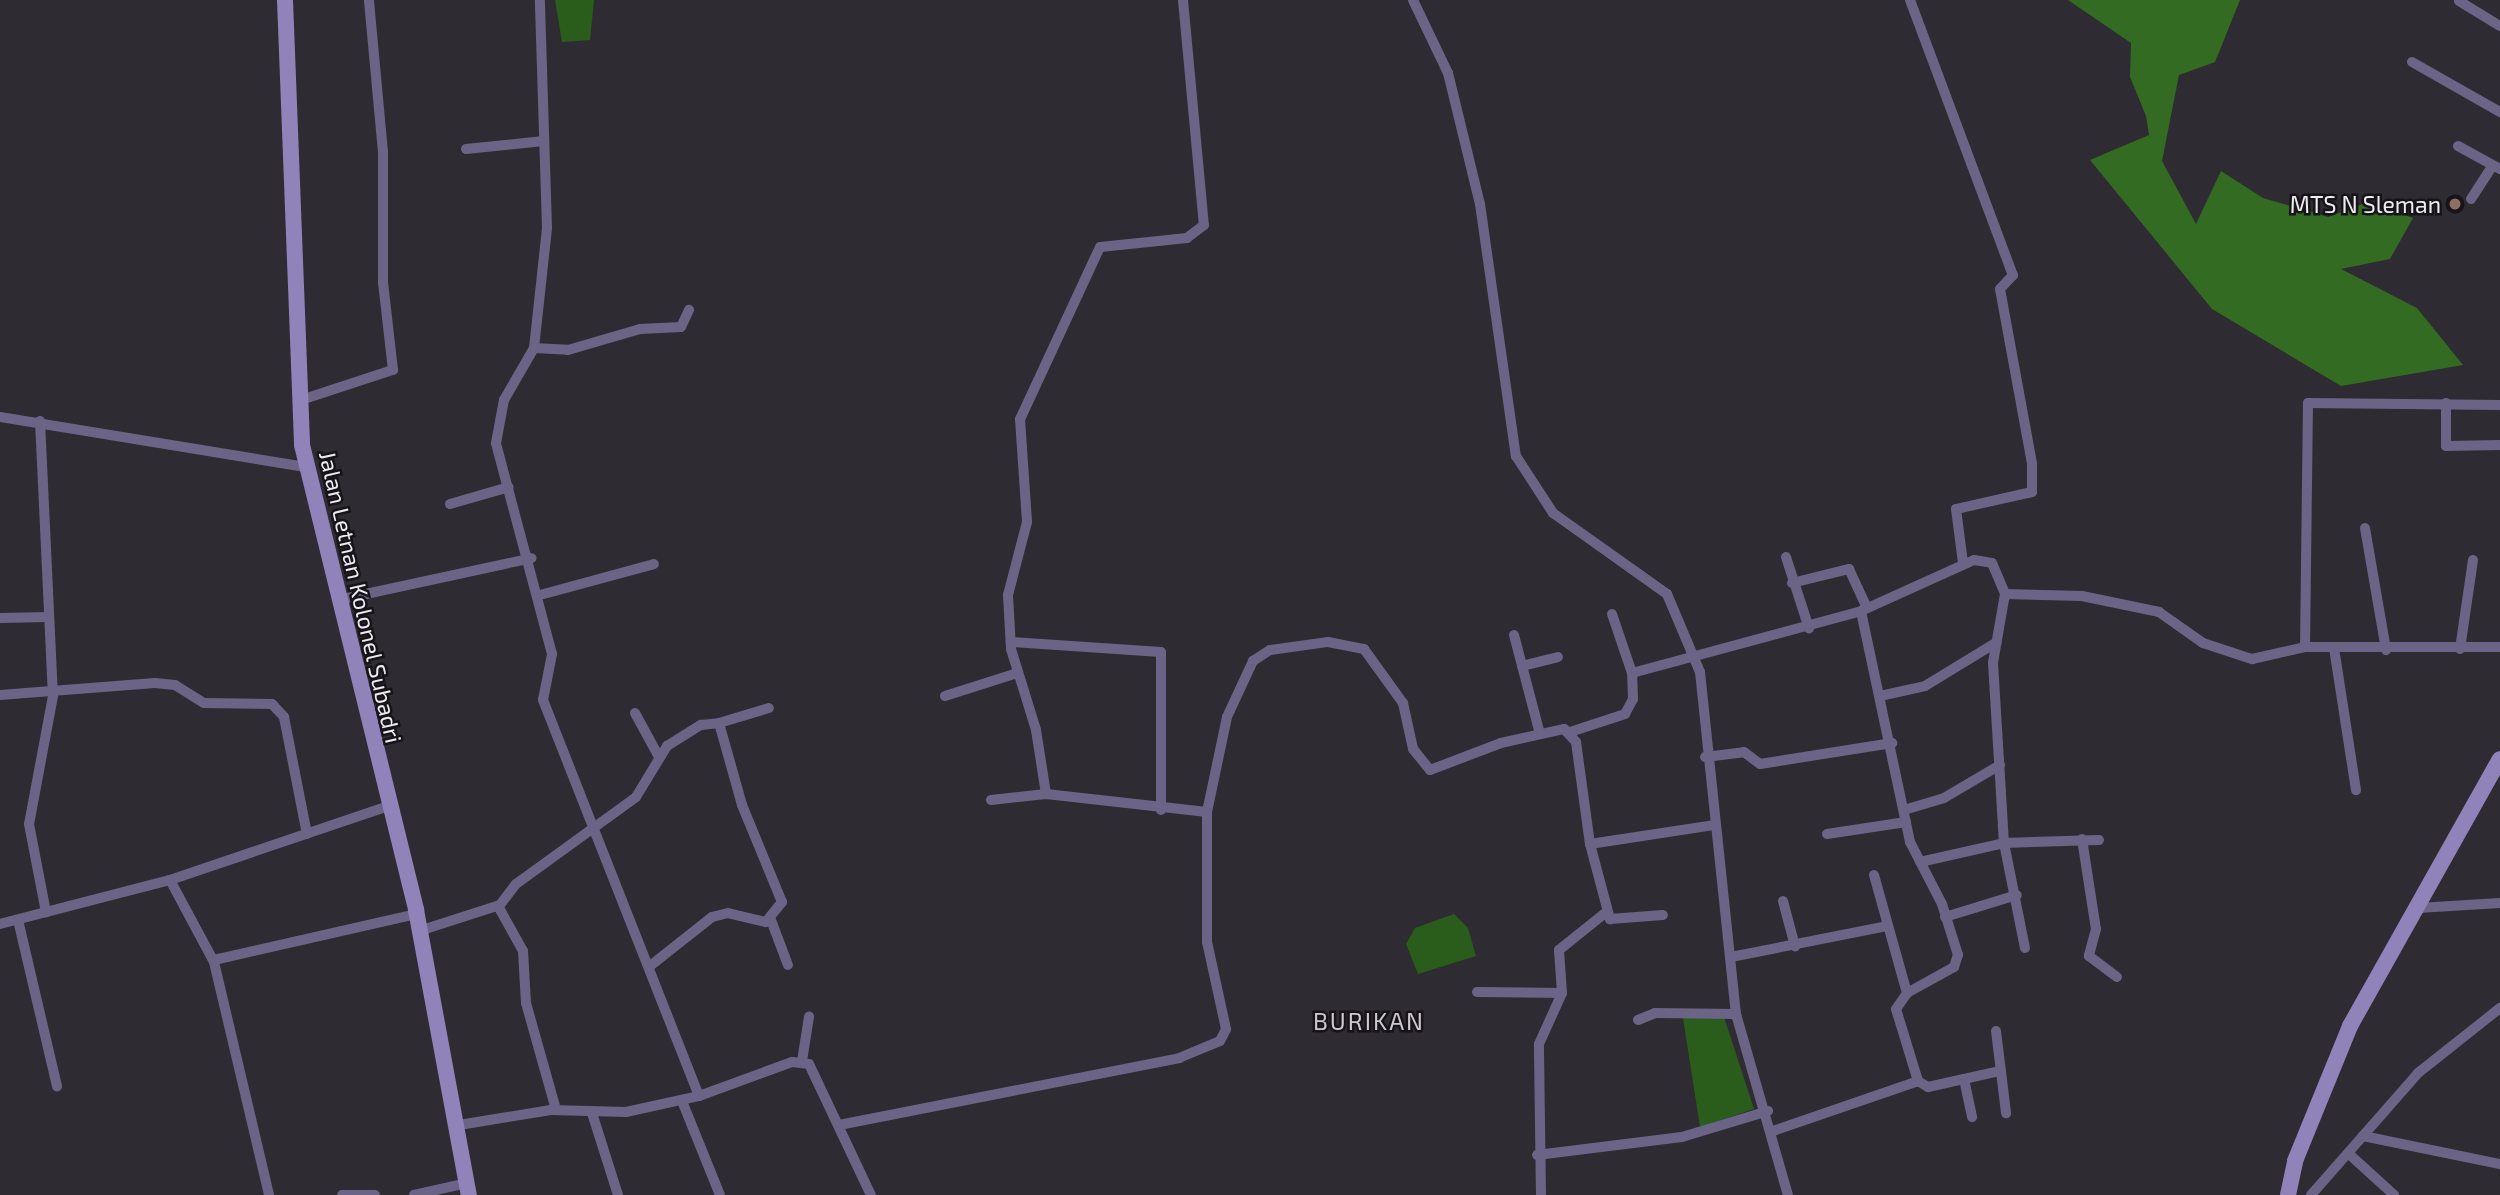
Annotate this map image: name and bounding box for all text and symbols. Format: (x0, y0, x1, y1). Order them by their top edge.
place label: MTS N Sleman (2290, 190, 2441, 218)
marker: MTS N Sleman (2447, 196, 2463, 212)
street label: Jalan Letnan Kolonel Subadri (314, 448, 408, 746)
district label: BURIKAN (1314, 1007, 1424, 1035)

